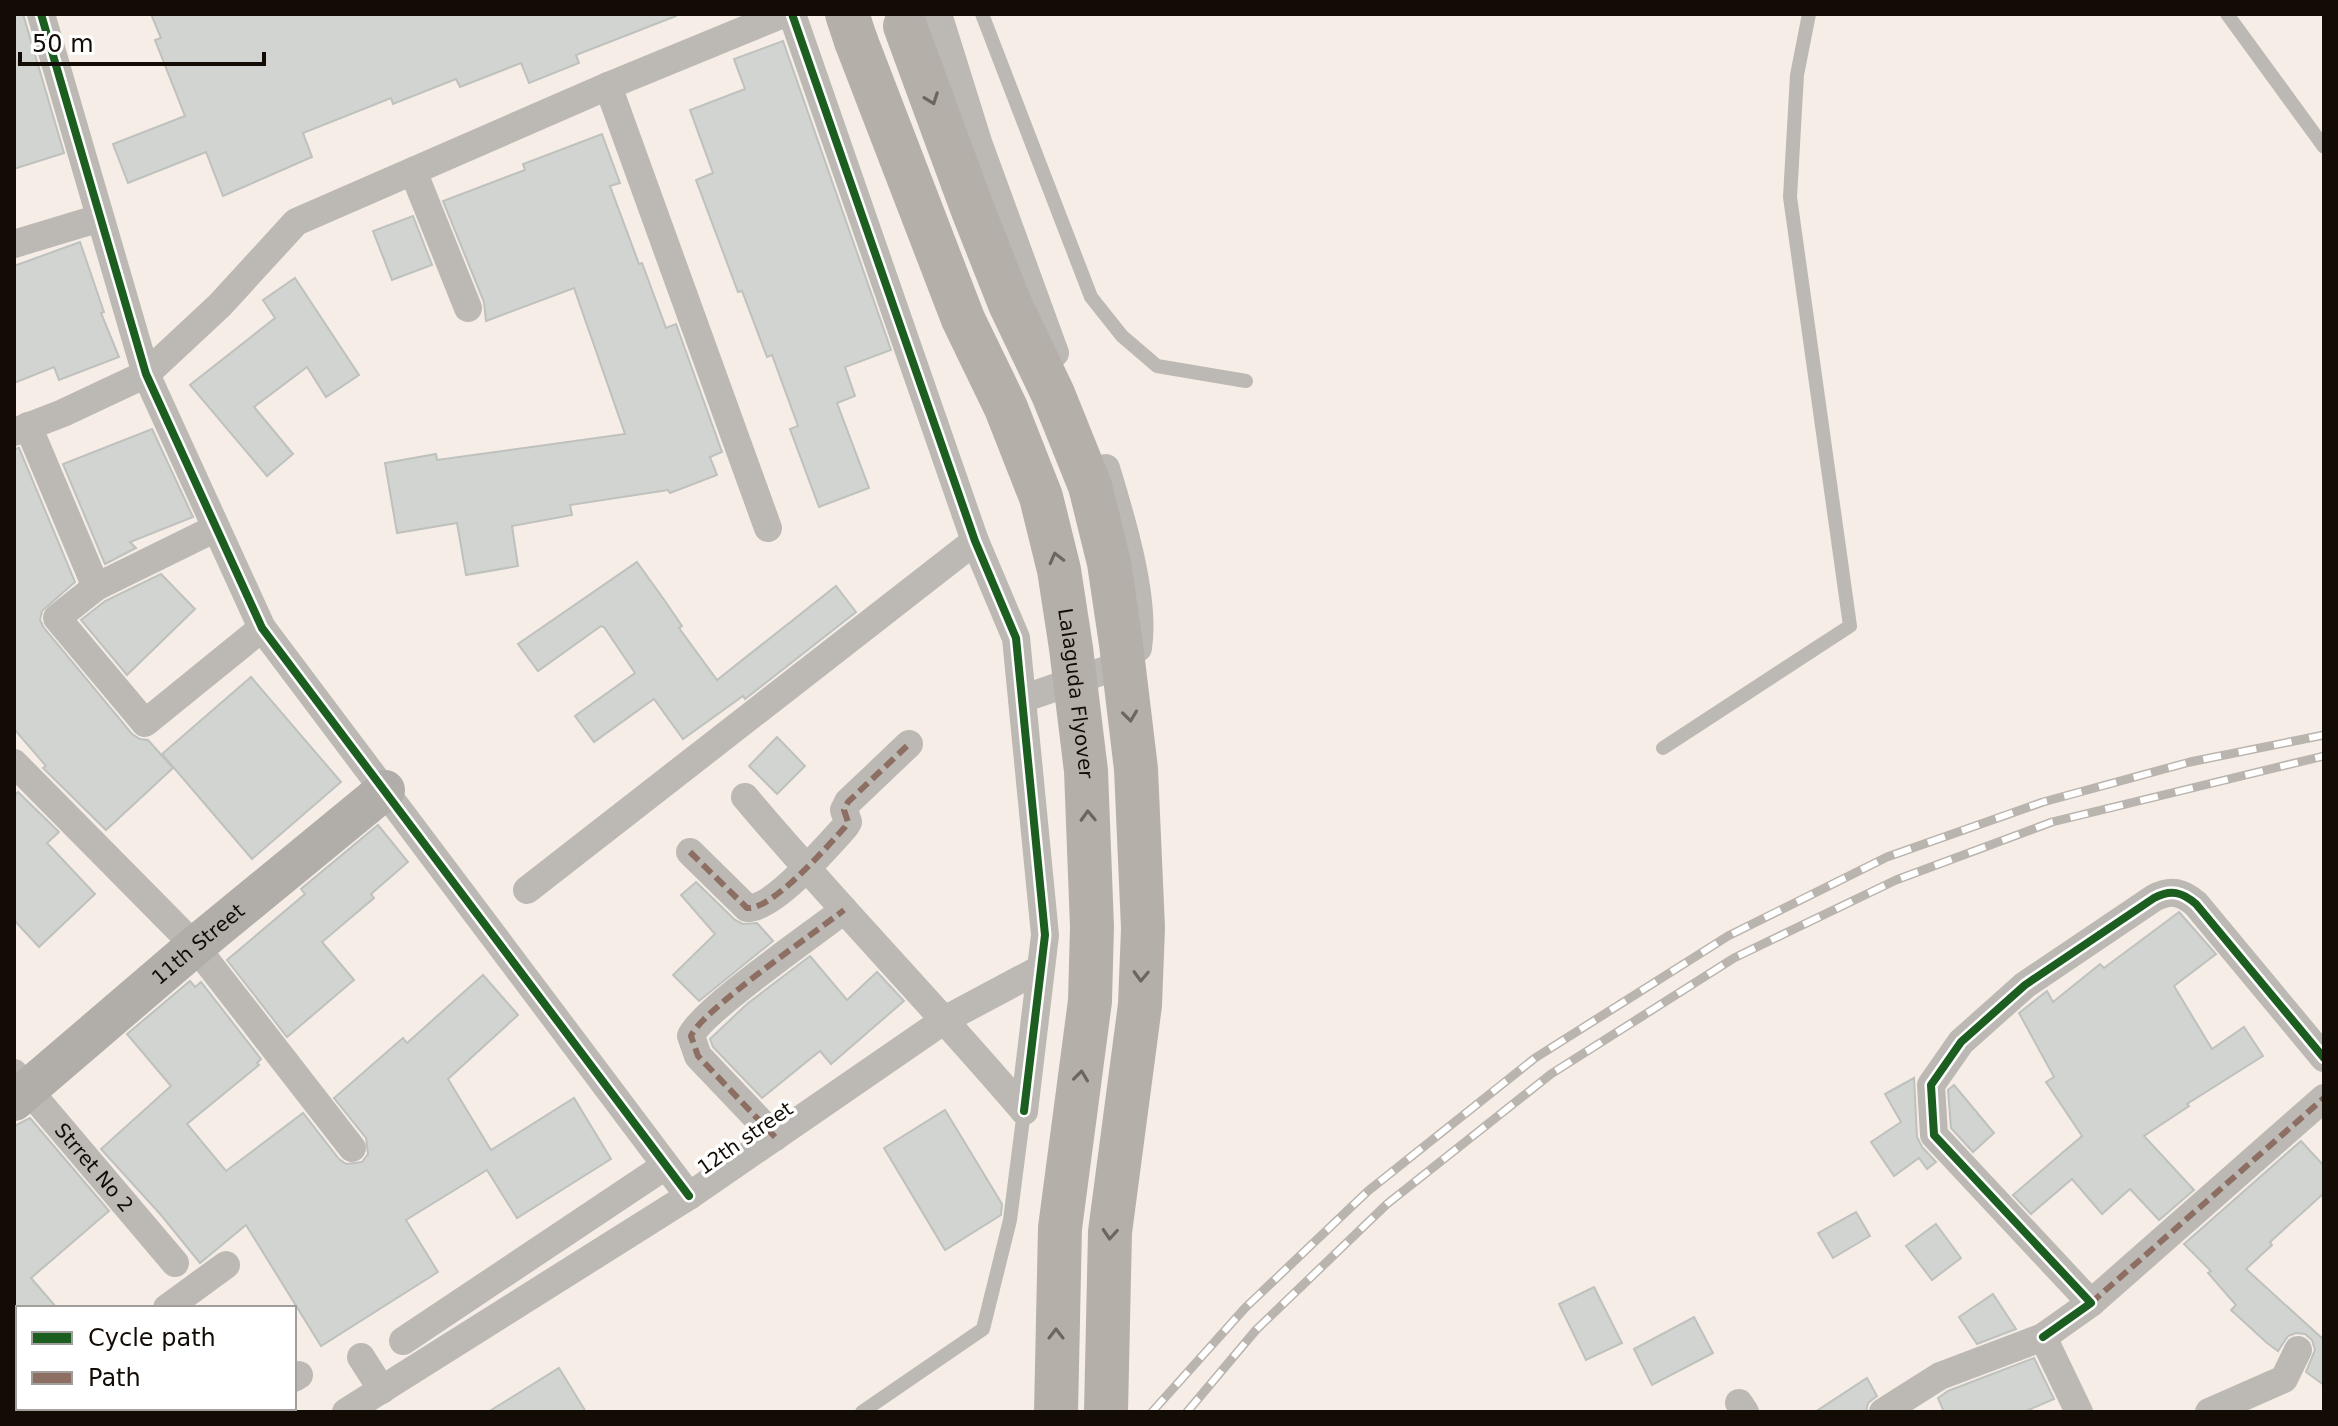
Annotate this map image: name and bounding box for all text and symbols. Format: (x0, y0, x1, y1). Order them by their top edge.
scale bar (20, 16, 264, 66)
text: 50 m (32, 30, 94, 58)
one-way arrow (922, 91, 938, 105)
one-way arrow (1049, 552, 1066, 566)
street label: Lalaguda Flyover (1053, 606, 1098, 780)
one-way arrow (1121, 710, 1138, 723)
one-way arrow (1079, 809, 1096, 822)
street label: 11th Street (147, 898, 249, 990)
one-way arrow (1133, 970, 1150, 983)
one-way arrow (1072, 1069, 1089, 1082)
street label: 12th street (693, 1096, 797, 1180)
street label: Strret No 2 (50, 1118, 139, 1217)
one-way arrow (1102, 1227, 1119, 1240)
legend (16, 1306, 296, 1410)
text: Cycle path (88, 1324, 216, 1352)
one-way arrow (1048, 1327, 1065, 1340)
text: Path (88, 1364, 141, 1392)

